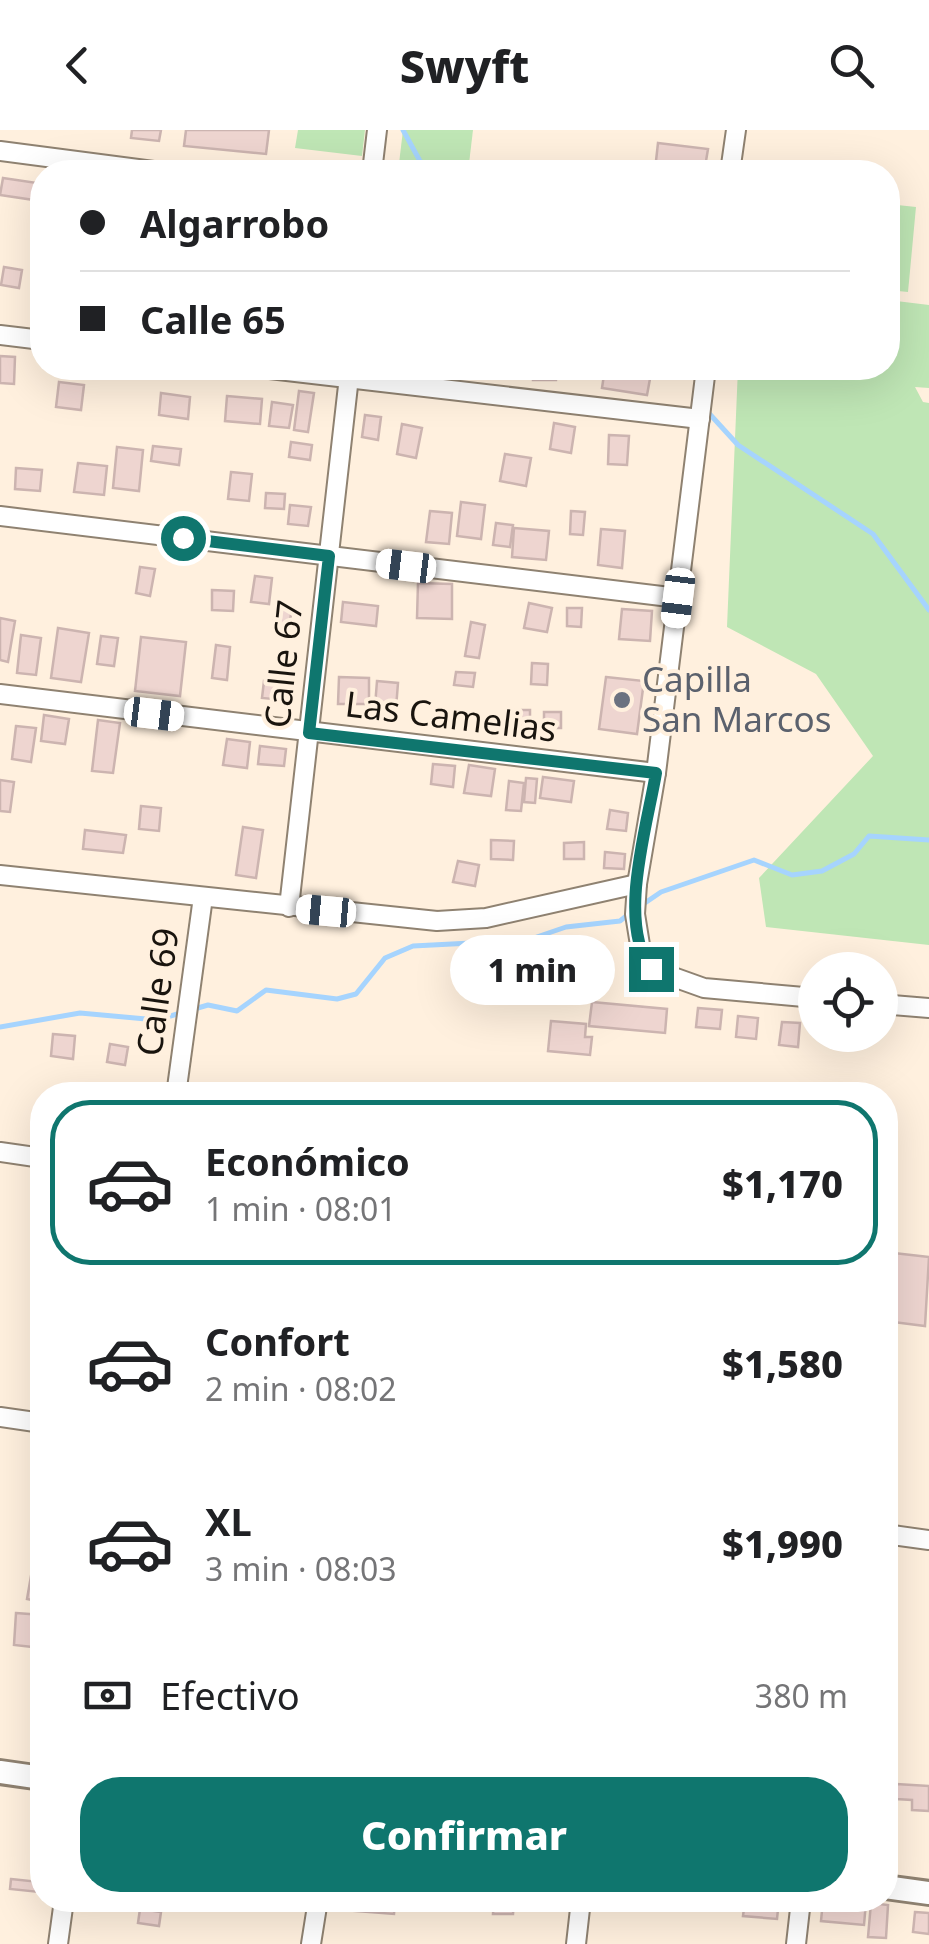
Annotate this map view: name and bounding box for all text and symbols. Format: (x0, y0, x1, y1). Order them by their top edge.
text: Swyft (400, 35, 529, 96)
icon: back (50, 38, 105, 93)
icon: search (824, 38, 879, 93)
text: Algarrobo (140, 197, 329, 249)
text: Calle 65 (140, 293, 286, 345)
route start (161, 516, 206, 561)
car (374, 547, 438, 585)
car (659, 566, 697, 630)
street label: Calle 67 (252, 597, 313, 730)
place label: Capilla San Marcos (642, 655, 831, 742)
street label: Las Camelias (343, 679, 560, 752)
marker: Capilla San Marcos (611, 689, 633, 711)
car (122, 695, 186, 733)
car (295, 893, 357, 929)
street label: Calle 69 (124, 925, 189, 1059)
callout: 1 min (451, 934, 616, 1004)
route end (629, 947, 674, 992)
text: 1 min (488, 948, 577, 991)
map controls (798, 952, 898, 1052)
button: locate (798, 952, 898, 1052)
text: Económico (205, 1135, 410, 1187)
icon: car (85, 1138, 175, 1228)
text: $1,170 (722, 1157, 843, 1209)
text: 1 min · 08:01 (205, 1187, 397, 1230)
text: Confort (205, 1315, 350, 1367)
icon: car (85, 1318, 175, 1408)
text: $1,580 (722, 1337, 843, 1389)
text: 2 min · 08:02 (205, 1367, 397, 1410)
text: XL (205, 1495, 252, 1547)
icon: car (85, 1498, 175, 1588)
text: $1,990 (722, 1517, 843, 1569)
text: 3 min · 08:03 (205, 1547, 397, 1590)
icon: cash (80, 1668, 135, 1723)
text: Efectivo (160, 1669, 300, 1721)
text: 380 m (755, 1674, 848, 1717)
button: Confirmar (80, 1777, 848, 1892)

